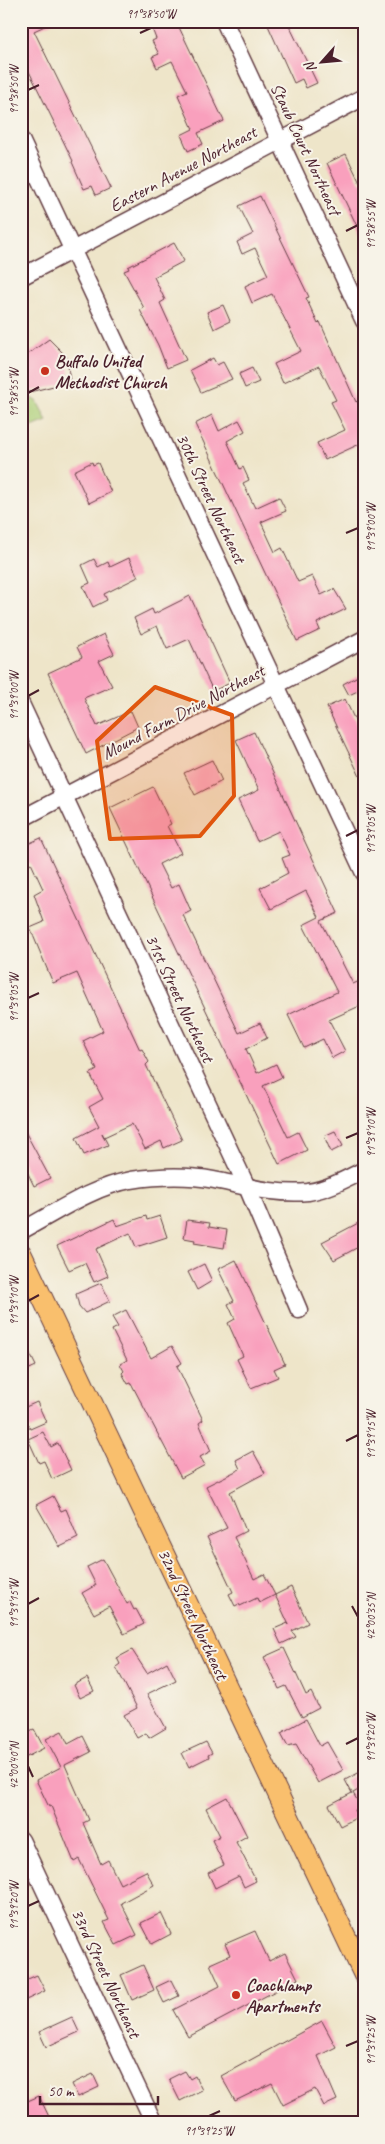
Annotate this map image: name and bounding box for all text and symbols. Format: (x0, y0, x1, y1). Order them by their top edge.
text: 91°38'50"W (127, 6, 178, 22)
north arrow (298, 38, 348, 88)
text: N (300, 58, 320, 75)
text: 91°38'50"W (6, 63, 22, 114)
street label: Staub Court Northeast (266, 79, 348, 221)
street label: Eastern Avenue Northeast (106, 120, 262, 217)
text: 91°38'55"W (363, 198, 379, 249)
place label: Buffalo United Methodist Church (55, 350, 168, 393)
marker: Buffalo United Methodist Church (39, 365, 51, 377)
text: 91°38'55"W (6, 366, 22, 417)
street label: 30th Street Northeast (171, 430, 252, 568)
text: 91°39'00"W (363, 501, 379, 552)
street label: Mound Farm Drive Northeast (98, 659, 270, 764)
text: 91°39'00"W (6, 669, 22, 720)
text: 91°39'05"W (363, 803, 379, 854)
street label: 31st Street Northeast (141, 930, 220, 1067)
text: 91°39'05"W (6, 971, 22, 1022)
text: 91°39'10"W (363, 1106, 379, 1157)
text: 91°39'10"W (6, 1274, 22, 1325)
text: 91°39'15"W (363, 1408, 379, 1459)
street label: 32nd Street Northeast (153, 1545, 234, 1685)
text: 91°39'15"W (6, 1577, 22, 1628)
text: 42°00'35"N (363, 1592, 379, 1641)
text: 91°39'20"W (363, 1711, 379, 1762)
text: 42°00'40"N (6, 1741, 22, 1790)
text: 91°39'20"W (6, 1879, 22, 1930)
street label: 33rd Street Northeast (66, 1905, 146, 2043)
place label: Coachlamp Apartments (246, 1974, 321, 2017)
marker: Coachlamp Apartments (230, 1989, 242, 2001)
text: 91°39'25"W (363, 2014, 379, 2065)
scale bar (40, 2074, 158, 2106)
text: 50 m (48, 2082, 75, 2101)
text: 91°39'25"W (185, 2123, 236, 2139)

